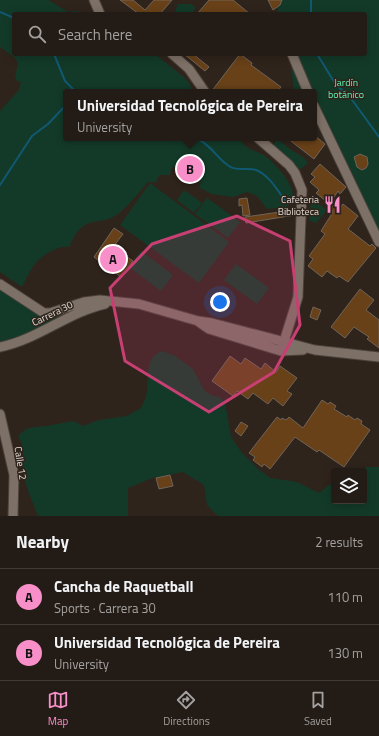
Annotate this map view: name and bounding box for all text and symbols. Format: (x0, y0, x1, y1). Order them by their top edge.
search box (12, 12, 367, 56)
icon: search (26, 23, 48, 45)
text: Search here (58, 23, 132, 46)
park label: Jardín botánico (328, 75, 364, 102)
popup (63, 89, 317, 141)
text: Universidad Tecnológica de Pereira (77, 94, 303, 117)
text: University (77, 117, 132, 137)
pin: B (177, 154, 203, 184)
place label: Cafeteria Biblioteca (278, 192, 319, 219)
restaurant icon: Cafeteria Biblioteca (322, 195, 342, 215)
pin: A (100, 244, 126, 274)
your location (210, 292, 230, 312)
street label: Carrera 30 (29, 297, 76, 330)
street label: Calle 12 (10, 445, 31, 481)
map controls (331, 468, 367, 504)
button: layers (331, 468, 367, 504)
text: Nearby (16, 529, 69, 555)
text: 2 results (315, 532, 363, 552)
text: Cancha de Raquetball (54, 575, 194, 598)
text: A (25, 587, 33, 607)
text: 110 m (327, 587, 363, 607)
text: Sports · Carrera 30 (54, 598, 156, 618)
text: Universidad Tecnológica de Pereira (54, 631, 280, 654)
text: B (25, 643, 33, 663)
text: 130 m (327, 643, 363, 663)
text: University (54, 654, 109, 674)
tab: Map (47, 689, 69, 729)
tab: Directions (163, 689, 210, 729)
tab: Saved (304, 689, 332, 729)

